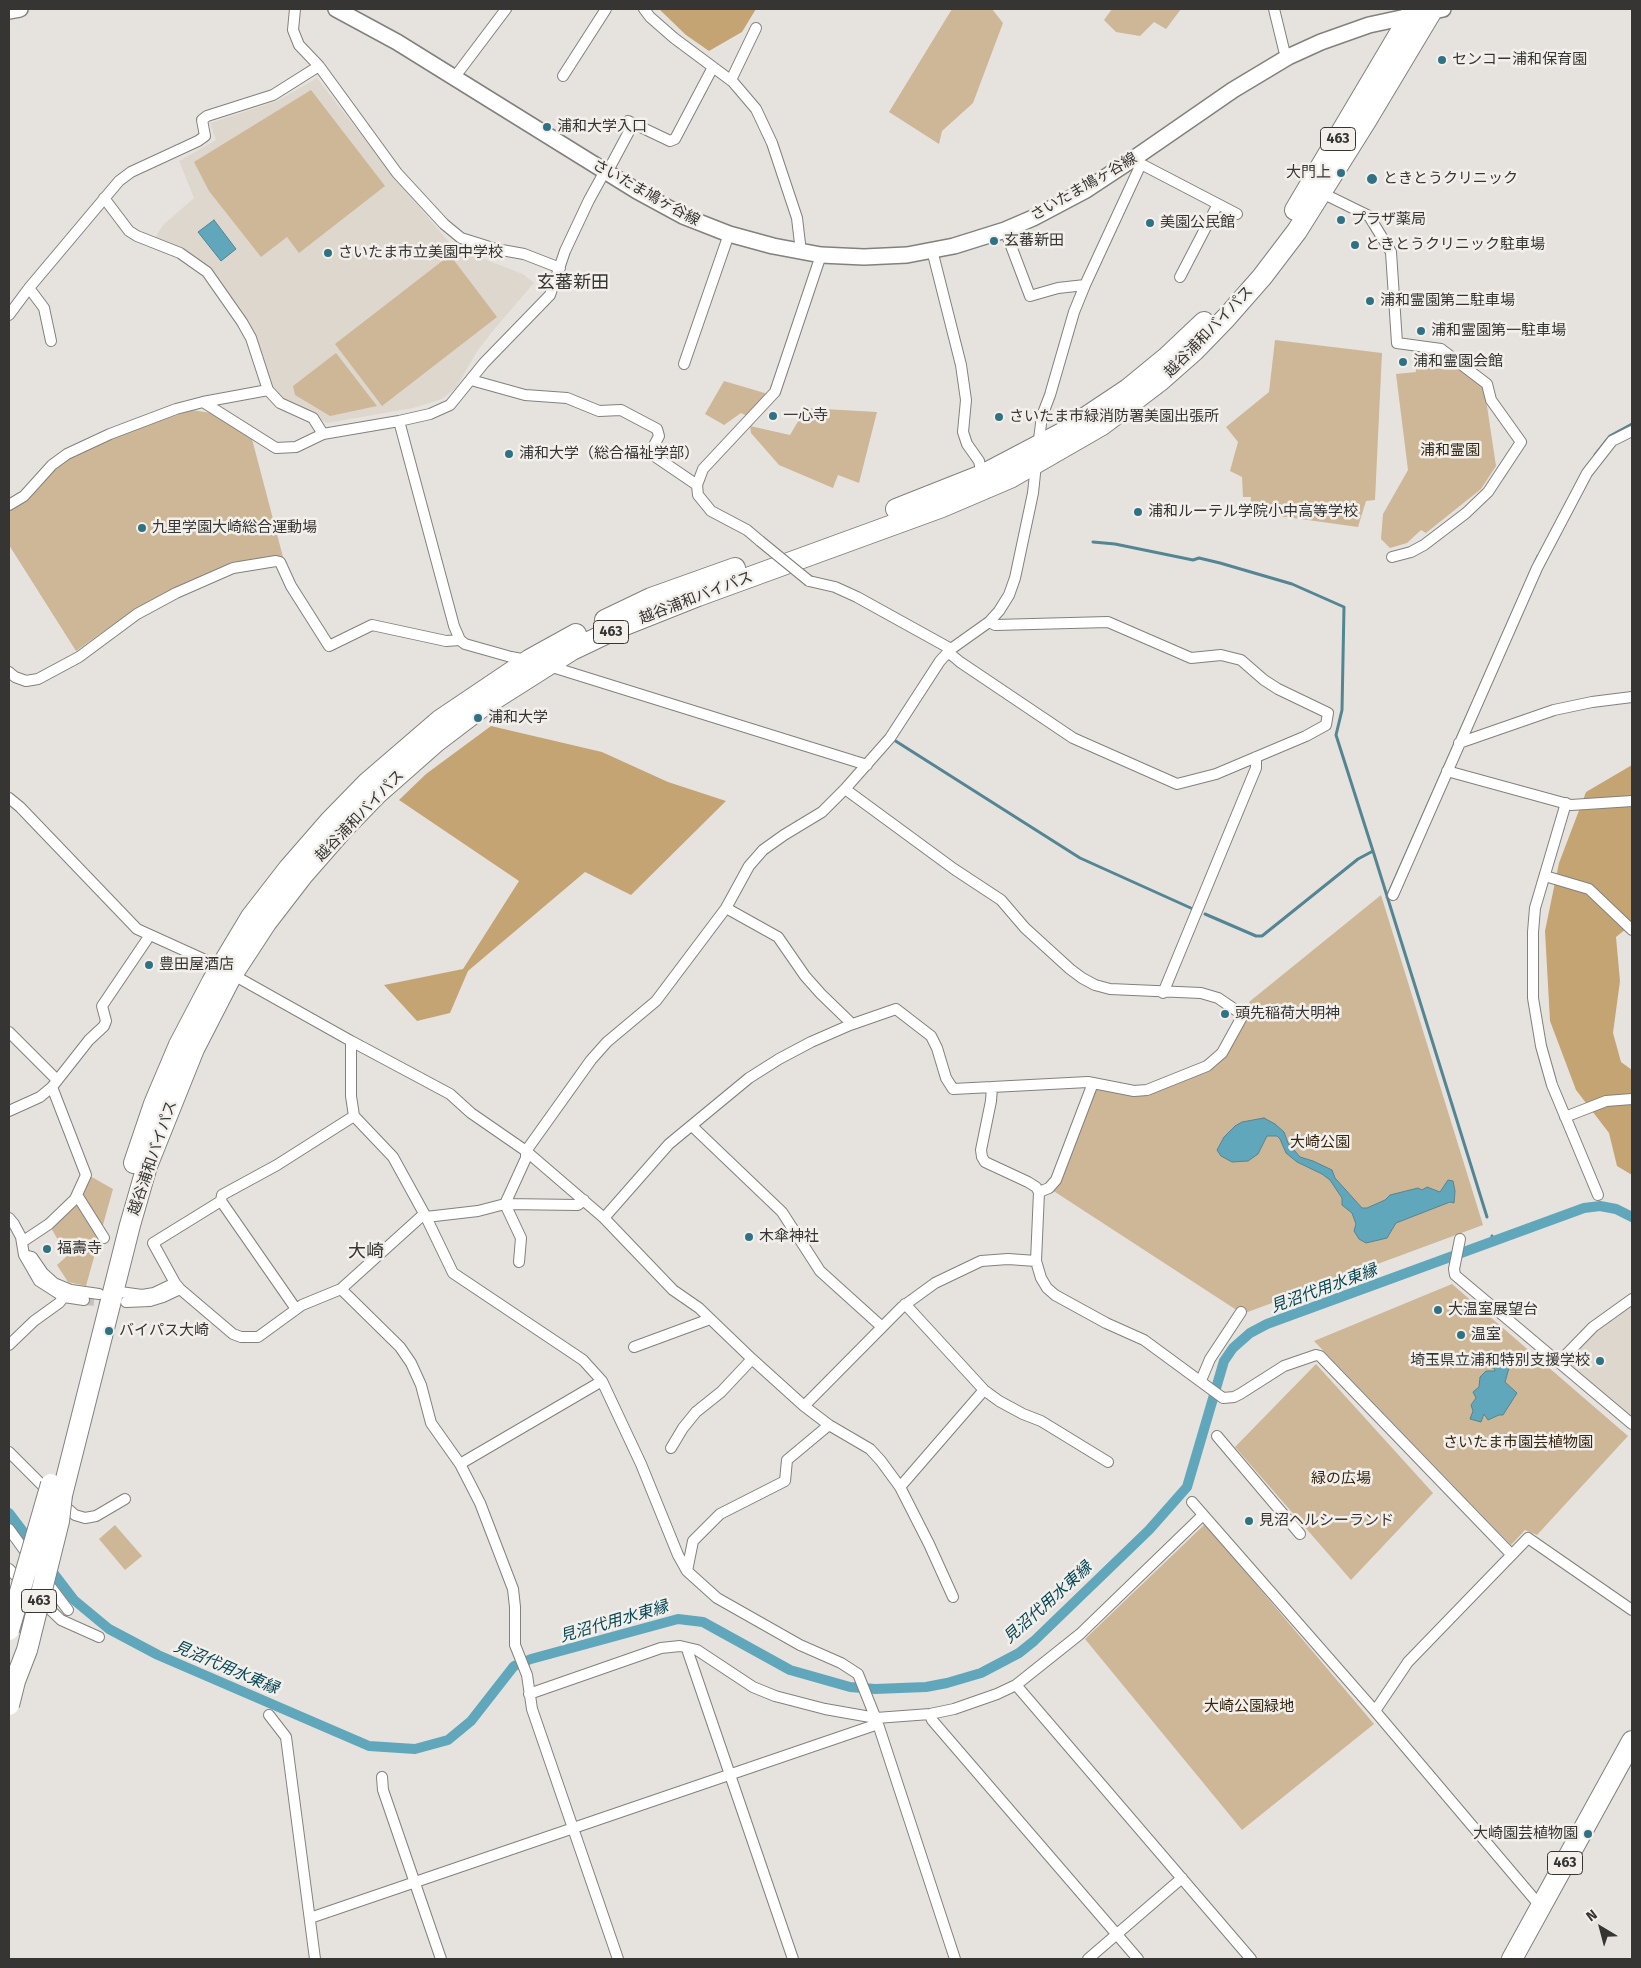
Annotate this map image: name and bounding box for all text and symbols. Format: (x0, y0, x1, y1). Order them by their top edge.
place label: センコー浦和保育園 (1452, 51, 1587, 69)
marker: センコー浦和保育園 (1436, 54, 1448, 66)
place label: 浦和大学入口 (557, 118, 647, 136)
marker: 浦和大学入口 (541, 121, 553, 133)
road number: 463 (1320, 128, 1356, 150)
street label: さいたま鳩ヶ谷線 (1028, 149, 1140, 225)
street label: さいたま鳩ヶ谷線 (589, 156, 703, 230)
place label: 大門上 (1286, 164, 1331, 182)
marker: 大門上 (1335, 167, 1347, 179)
place label: ときとうクリニック (1383, 170, 1518, 188)
marker: ときとうクリニック (1365, 172, 1379, 186)
place label: プラザ薬局 (1351, 211, 1426, 229)
place label: 美園公民館 (1160, 214, 1235, 232)
marker: プラザ薬局 (1335, 214, 1347, 226)
marker: 美園公民館 (1144, 217, 1156, 229)
place label: 玄蕃新田 (1004, 232, 1064, 250)
marker: 玄蕃新田 (988, 235, 1000, 247)
place label: ときとうクリニック駐車場 (1365, 236, 1545, 254)
marker: ときとうクリニック駐車場 (1349, 239, 1361, 251)
place label: さいたま市立美園中学校 (338, 244, 503, 262)
marker: さいたま市立美園中学校 (322, 247, 334, 259)
district label: 玄蕃新田 (537, 272, 609, 294)
street label: 越谷浦和バイパス (1161, 283, 1257, 381)
place label: 浦和霊園第二駐車場 (1380, 292, 1515, 310)
marker: 浦和霊園第二駐車場 (1364, 295, 1376, 307)
place label: 浦和霊園第一駐車場 (1431, 322, 1566, 340)
marker: 浦和霊園第一駐車場 (1415, 325, 1427, 337)
place label: 浦和霊園会館 (1413, 353, 1503, 371)
marker: 浦和霊園会館 (1397, 356, 1409, 368)
place label: 一心寺 (783, 407, 828, 425)
place label: さいたま市緑消防署美園出張所 (1009, 408, 1219, 426)
marker: 一心寺 (767, 410, 779, 422)
marker: さいたま市緑消防署美園出張所 (993, 411, 1005, 423)
park label: 浦和霊園 (1420, 442, 1480, 460)
place label: 浦和大学（総合福祉学部） (519, 445, 699, 463)
marker: 浦和大学（総合福祉学部） (503, 448, 515, 460)
place label: 浦和ルーテル学院小中高等学校 (1148, 503, 1358, 521)
marker: 浦和ルーテル学院小中高等学校 (1132, 506, 1144, 518)
place label: 九里学園大崎総合運動場 (152, 519, 317, 537)
marker: 九里学園大崎総合運動場 (136, 522, 148, 534)
street label: 越谷浦和バイパス (637, 568, 755, 628)
road number: 463 (594, 620, 628, 644)
place label: 浦和大学 (488, 709, 548, 727)
marker: 浦和大学 (472, 712, 484, 724)
street label: 越谷浦和バイパス (312, 767, 408, 865)
place label: 豊田屋酒店 (159, 956, 234, 974)
marker: 豊田屋酒店 (143, 959, 155, 971)
place label: 頭先稲荷大明神 (1235, 1005, 1340, 1023)
marker: 頭先稲荷大明神 (1219, 1008, 1231, 1020)
street label: 越谷浦和バイパス (125, 1098, 181, 1218)
park label: 大崎公園 (1290, 1134, 1350, 1152)
place label: 木傘神社 (759, 1228, 819, 1246)
marker: 木傘神社 (743, 1231, 755, 1243)
place label: 福壽寺 (57, 1240, 102, 1258)
district label: 大崎 (348, 1241, 384, 1263)
marker: 福壽寺 (41, 1243, 53, 1255)
water label: 見沼代用水東縁 (1268, 1261, 1380, 1317)
place label: 大温室展望台 (1448, 1301, 1538, 1319)
marker: 大温室展望台 (1432, 1304, 1444, 1316)
place label: バイパス大崎 (119, 1322, 209, 1340)
marker: バイパス大崎 (103, 1325, 115, 1337)
place label: 温室 (1471, 1326, 1501, 1344)
marker: 温室 (1455, 1329, 1467, 1341)
place label: 埼玉県立浦和特別支援学校 (1410, 1352, 1590, 1370)
marker: 埼玉県立浦和特別支援学校 (1594, 1355, 1606, 1367)
park label: さいたま市園芸植物園 (1443, 1434, 1593, 1452)
park label: 緑の広場 (1311, 1470, 1371, 1488)
place label: 見沼ヘルシーランド (1259, 1512, 1394, 1530)
marker: 見沼ヘルシーランド (1243, 1515, 1255, 1527)
water label: 見沼代用水東縁 (1000, 1558, 1096, 1648)
road number: 463 (22, 1590, 56, 1612)
water label: 見沼代用水東縁 (558, 1597, 670, 1647)
water label: 見沼代用水東縁 (171, 1637, 281, 1699)
park label: 大崎公園緑地 (1204, 1698, 1294, 1716)
place label: 大崎園芸植物園 (1473, 1825, 1578, 1843)
marker: 大崎園芸植物園 (1582, 1828, 1594, 1840)
road number: 463 (1548, 1852, 1582, 1875)
north arrow (1576, 1903, 1626, 1953)
text: N (1583, 1906, 1600, 1925)

